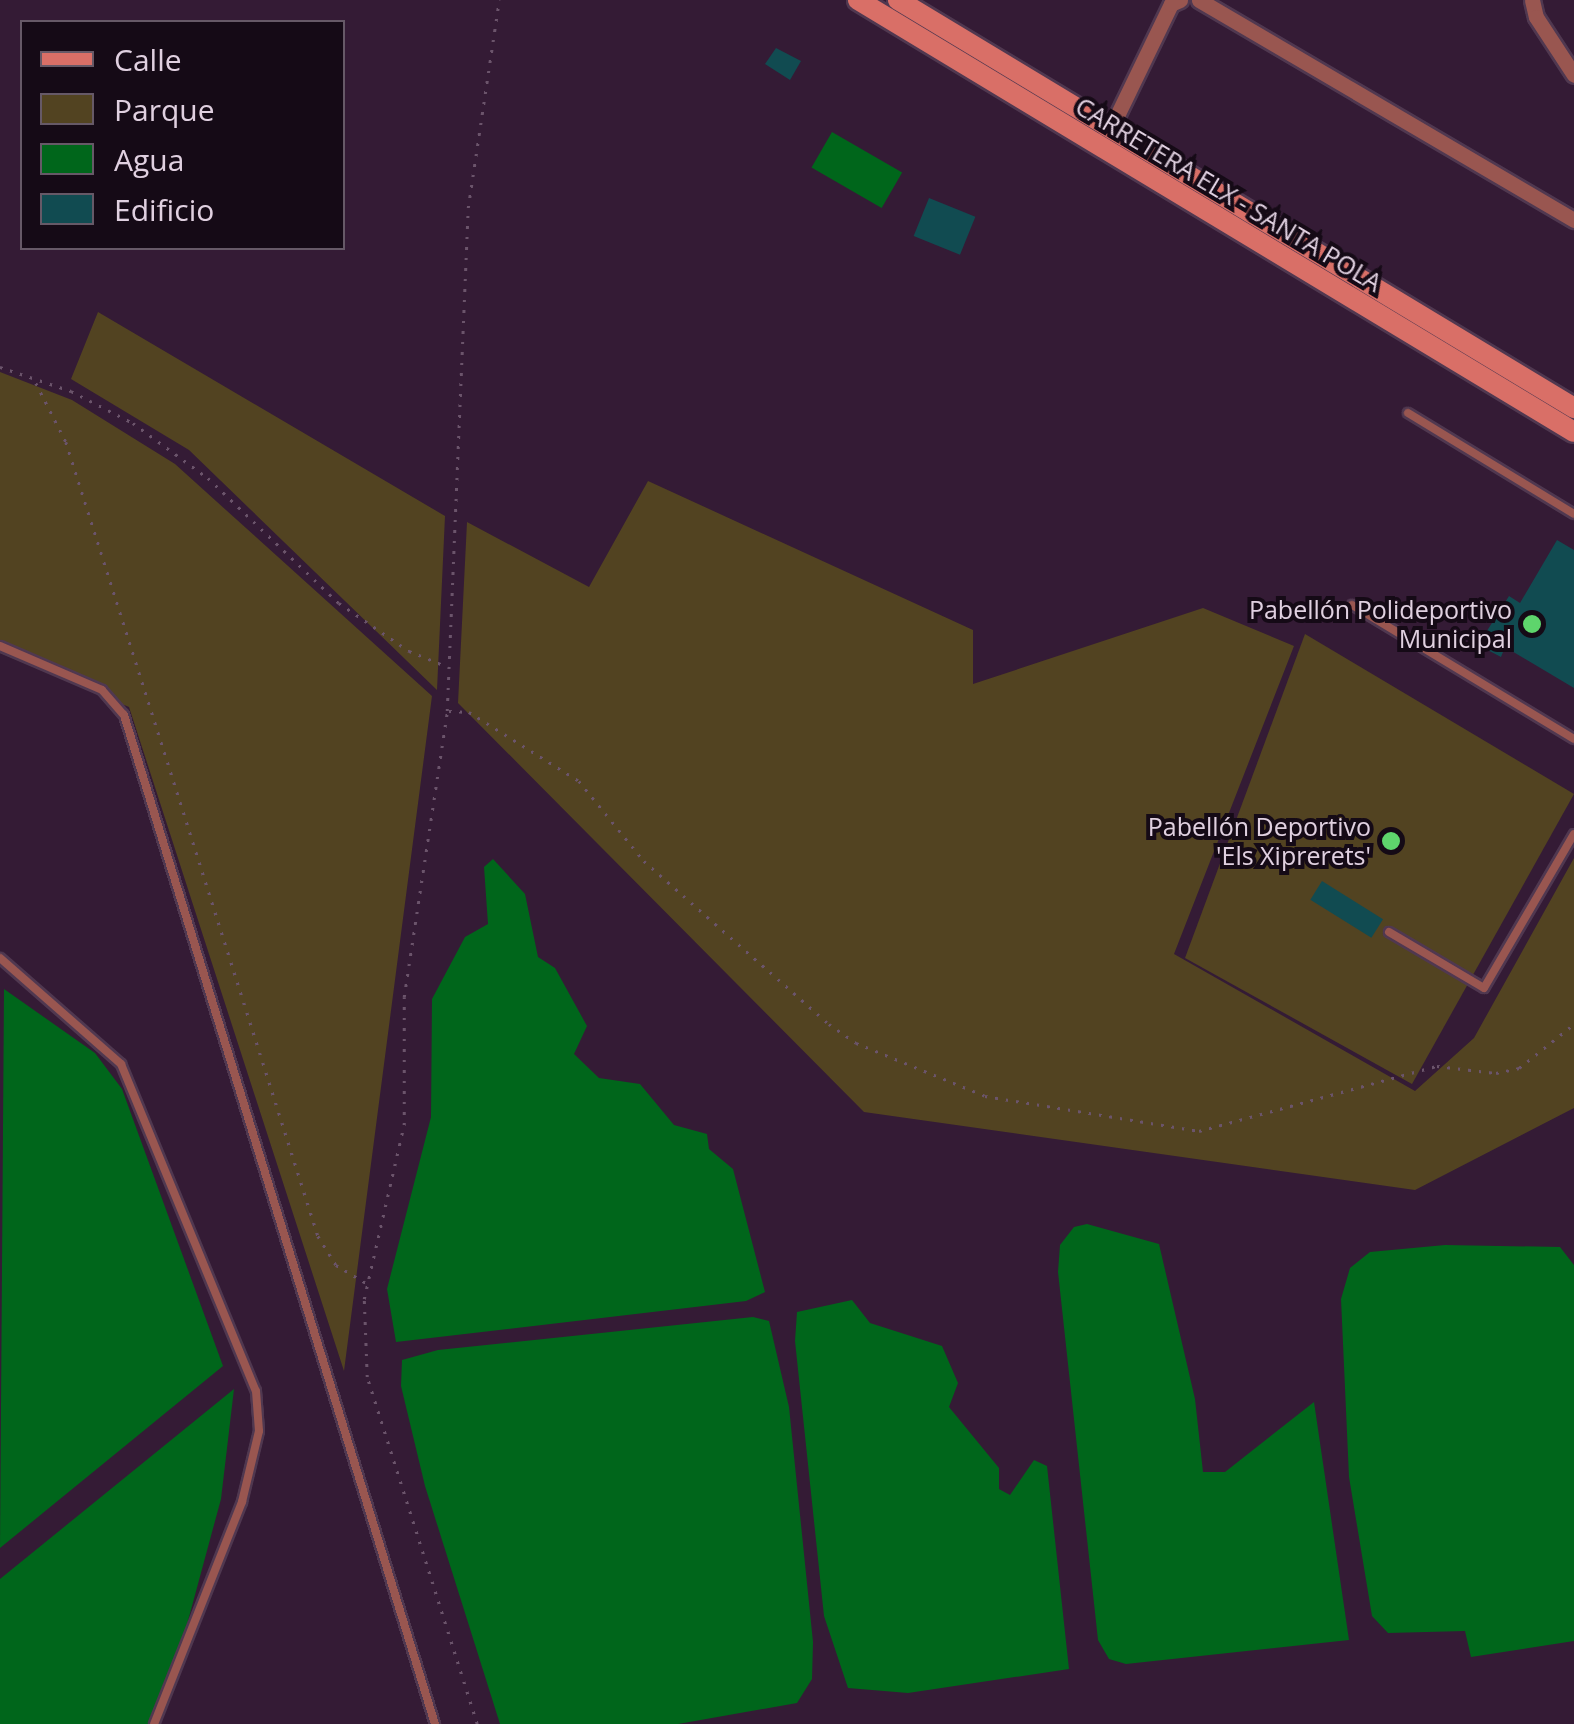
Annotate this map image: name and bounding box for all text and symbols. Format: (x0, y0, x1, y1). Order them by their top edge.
legend (20, 20, 345, 250)
text: Calle (114, 39, 182, 80)
text: Parque (114, 89, 215, 130)
street label: CARRETERA ELX - SANTA POLA (1070, 91, 1388, 297)
text: Agua (114, 139, 184, 180)
text: Edificio (114, 189, 214, 230)
place label: Pabellón Polideportivo Municipal (1249, 595, 1512, 654)
marker: Pabellón Polideportivo Municipal (1521, 613, 1543, 635)
place label: Pabellón Deportivo 'Els Xiprerets' (1148, 812, 1371, 871)
marker: Pabellón Deportivo 'Els Xiprerets' (1380, 830, 1402, 852)

